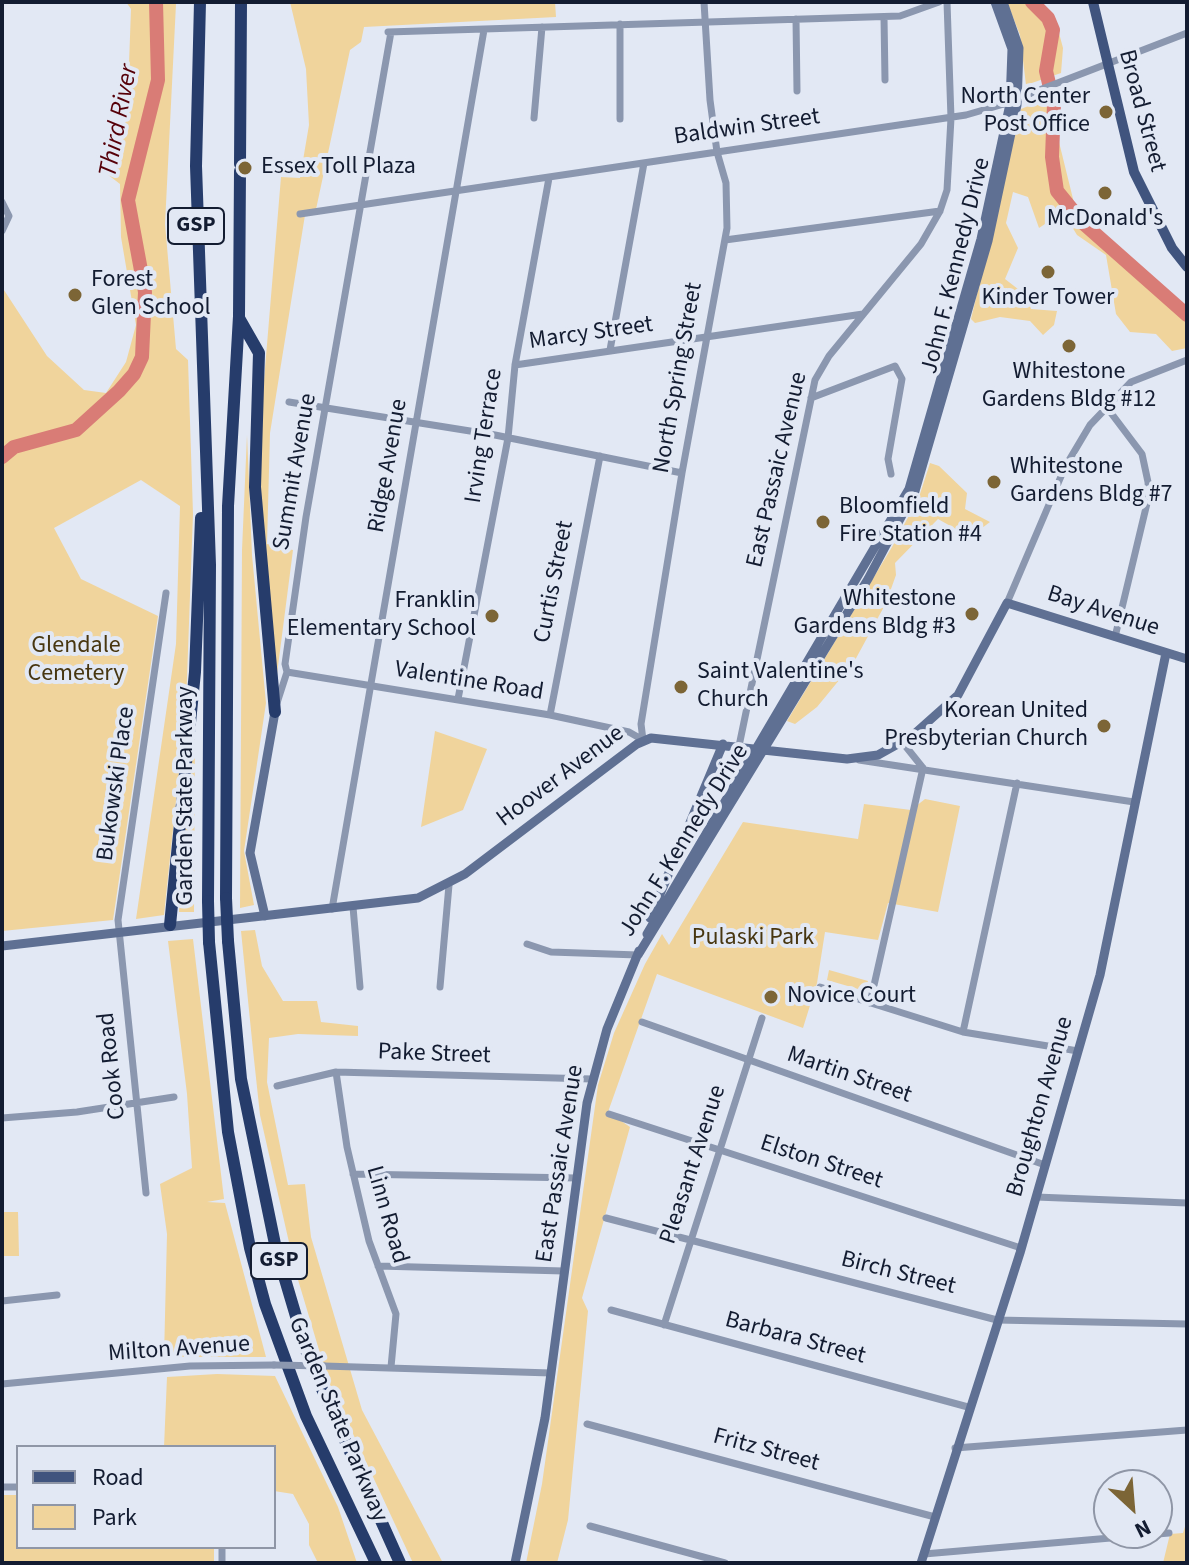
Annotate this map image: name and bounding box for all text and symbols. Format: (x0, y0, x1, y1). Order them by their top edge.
street label: Broad Street (1111, 47, 1171, 175)
water label: Third River (94, 62, 146, 180)
place label: North Center Post Office (960, 84, 1090, 140)
marker: North Center Post Office (1097, 103, 1115, 121)
street label: Baldwin Street (672, 104, 822, 152)
place label: Essex Toll Plaza (261, 154, 416, 182)
street label: John F. Kennedy Drive (916, 155, 998, 377)
marker: Essex Toll Plaza (236, 159, 254, 177)
marker: McDonald's (1096, 184, 1114, 202)
place label: McDonald's (1047, 206, 1163, 234)
road number: GSP (168, 208, 224, 244)
marker: Kinder Tower (1039, 263, 1057, 281)
place label: Forest Glen School (91, 267, 211, 323)
street label: North Spring Street (648, 280, 710, 476)
place label: Kinder Tower (982, 285, 1114, 313)
marker: Forest Glen School (66, 286, 84, 304)
street label: Marcy Street (527, 311, 655, 357)
marker: Whitestone Gardens Bldg #12 (1060, 337, 1078, 355)
place label: Whitestone Gardens Bldg #12 (982, 359, 1156, 415)
street label: Irving Terrace (460, 367, 510, 505)
street label: East Passaic Avenue (742, 369, 814, 571)
street label: Summit Avenue (268, 391, 324, 553)
street label: Ridge Avenue (363, 397, 415, 535)
place label: Whitestone Gardens Bldg #7 (1010, 454, 1173, 510)
marker: Whitestone Gardens Bldg #7 (985, 473, 1003, 491)
place label: Bloomfield Fire Station #4 (839, 494, 982, 550)
marker: Bloomfield Fire Station #4 (814, 513, 832, 531)
street label: Curtis Street (529, 518, 581, 646)
street label: Bay Avenue (1043, 580, 1163, 644)
place label: Whitestone Gardens Bldg #3 (793, 586, 956, 642)
place label: Franklin Elementary School (287, 588, 476, 644)
marker: Whitestone Gardens Bldg #3 (963, 605, 981, 623)
marker: Franklin Elementary School (483, 607, 501, 625)
park label: Glendale Cemetery (28, 633, 124, 689)
street label: Valentine Road (392, 656, 546, 708)
place label: Saint Valentine's Church (697, 659, 864, 715)
marker: Saint Valentine's Church (672, 678, 690, 696)
street label: Garden State Parkway (173, 686, 201, 906)
place label: Korean United Presbyterian Church (884, 698, 1088, 754)
street label: Bukowski Place (92, 705, 142, 863)
marker: Korean United Presbyterian Church (1095, 717, 1113, 735)
street label: Hoover Avenue (492, 720, 630, 834)
street label: John F. Kennedy Drive (614, 739, 756, 943)
park label: Pulaski Park (692, 925, 814, 953)
place label: Novice Court (787, 983, 916, 1011)
marker: Novice Court (762, 988, 780, 1006)
street label: Cook Road (93, 1011, 133, 1121)
street label: Broughton Avenue (1002, 1014, 1080, 1200)
street label: Pake Street (377, 1039, 491, 1071)
street label: Martin Street (783, 1041, 915, 1111)
street label: East Passaic Avenue (531, 1063, 591, 1265)
street label: Pleasant Avenue (655, 1082, 733, 1248)
street label: Elston Street (756, 1130, 886, 1196)
street label: Linn Road (358, 1163, 414, 1267)
road number: GSP (251, 1243, 307, 1279)
street label: Birch Street (838, 1246, 958, 1302)
street label: Barbara Street (722, 1306, 868, 1372)
street label: Garden State Parkway (281, 1313, 393, 1527)
street label: Milton Avenue (107, 1331, 251, 1369)
street label: Fritz Street (710, 1423, 822, 1479)
legend (16, 1445, 276, 1549)
text: Road (92, 1460, 144, 1495)
north arrow (1093, 1469, 1173, 1549)
text: Park (92, 1500, 137, 1535)
text: N (1129, 1511, 1156, 1546)

